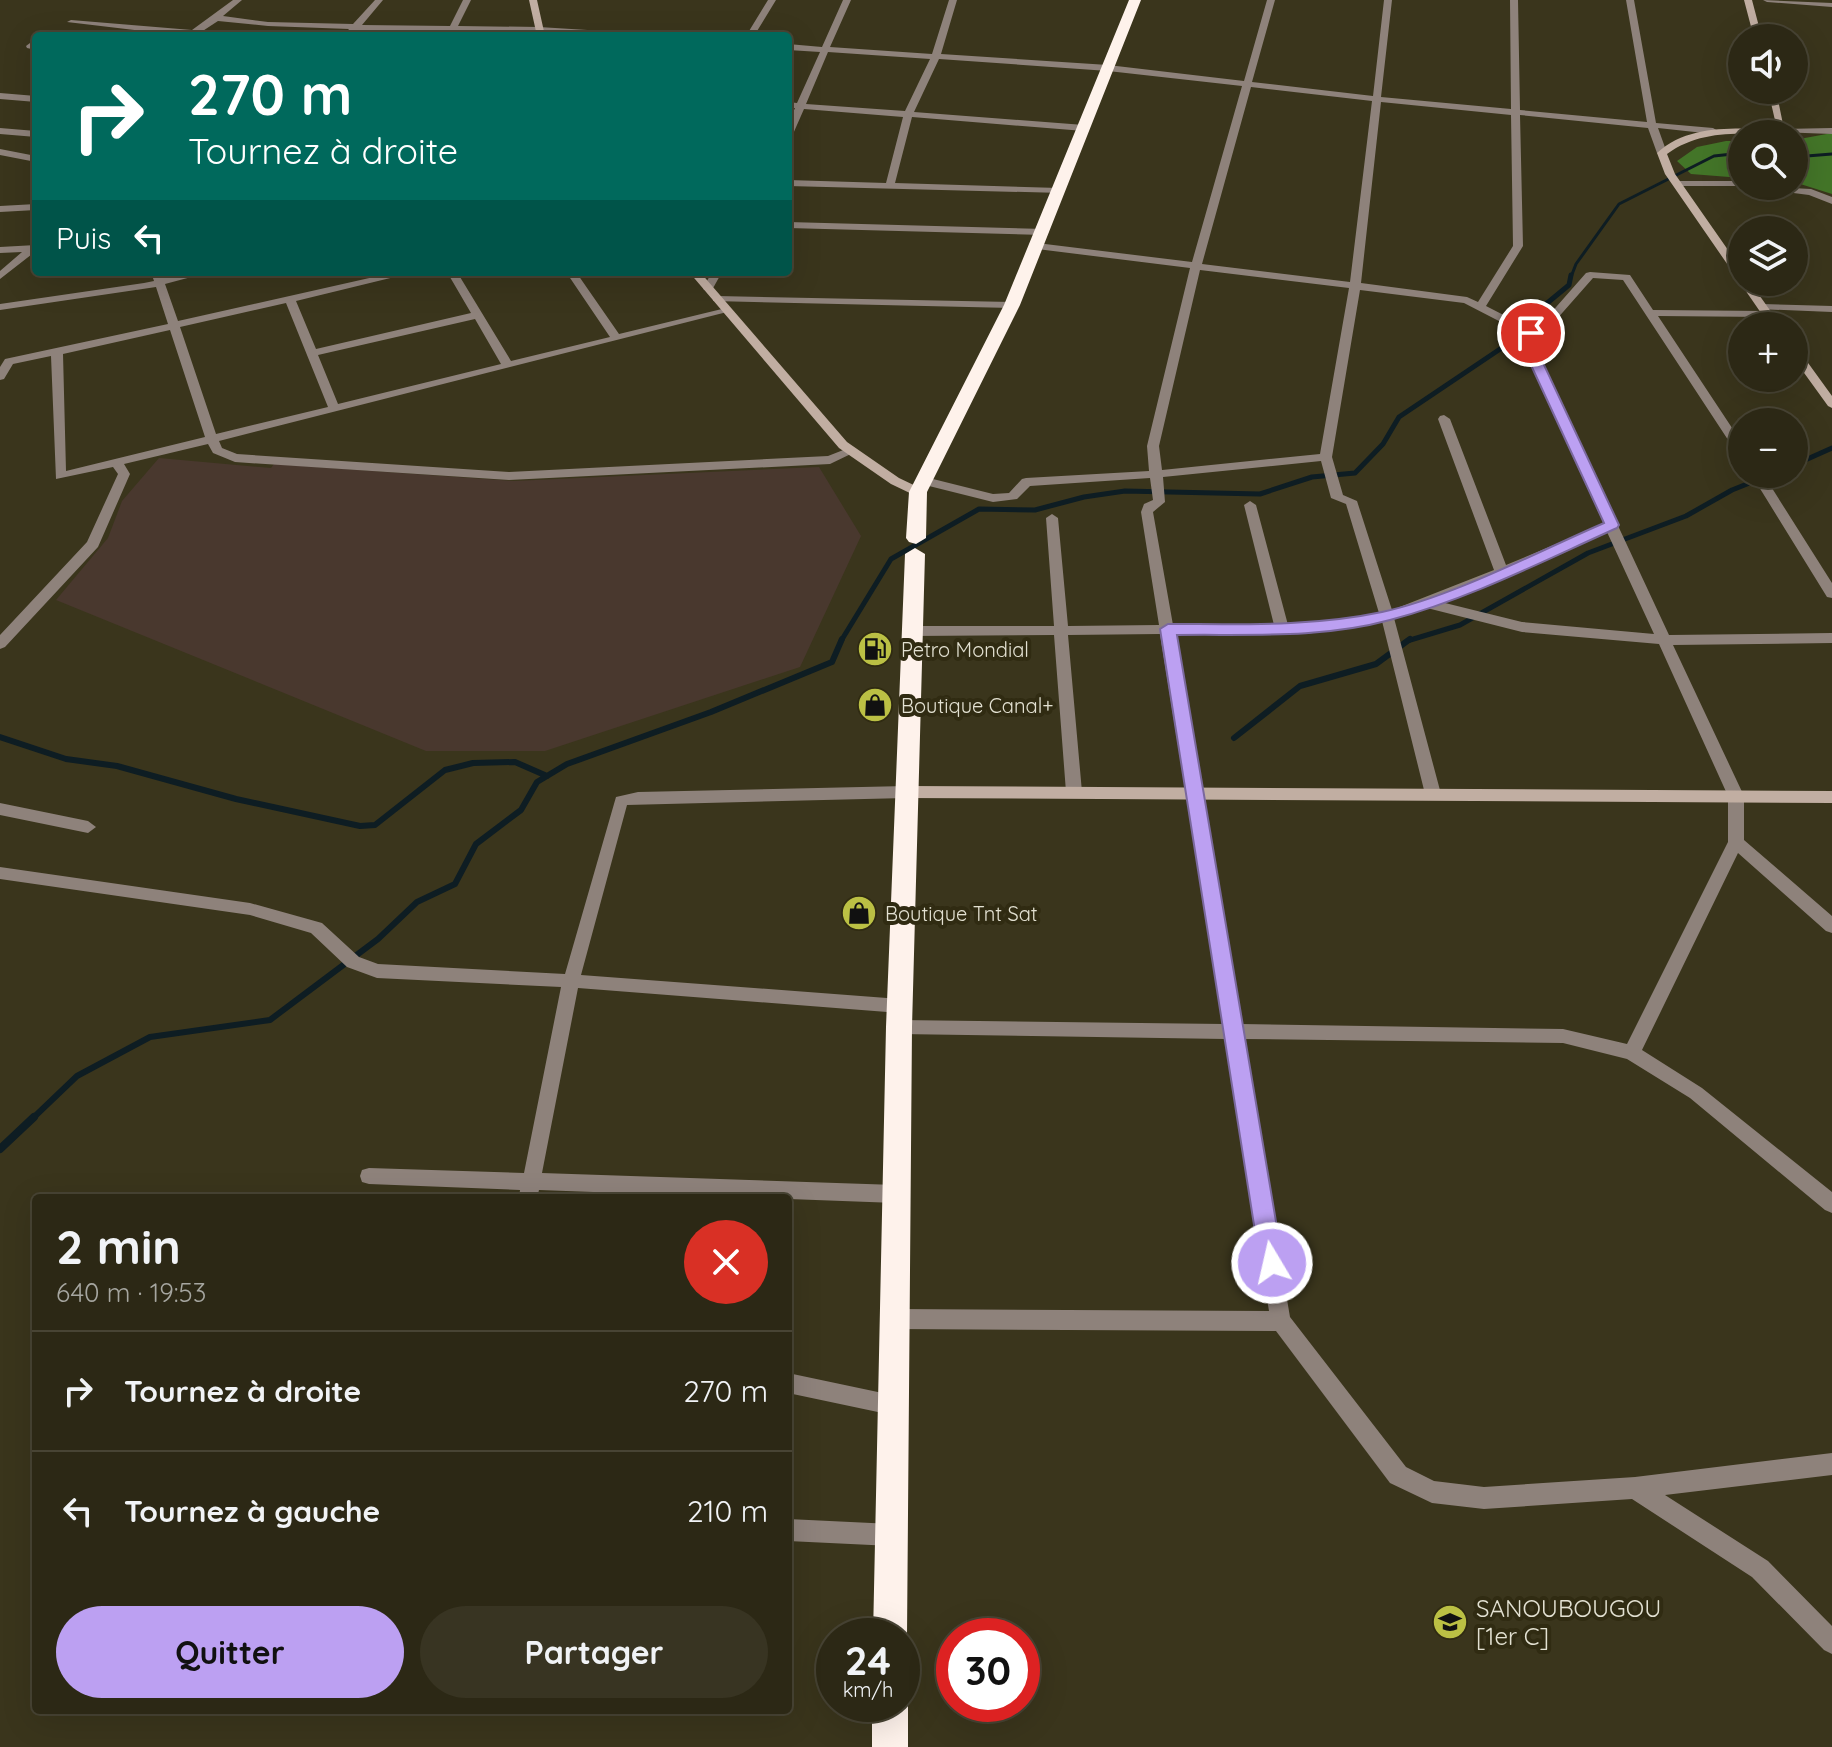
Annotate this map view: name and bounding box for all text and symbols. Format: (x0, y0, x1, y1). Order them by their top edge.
map controls (1728, 24, 1808, 488)
button: sound (1728, 24, 1808, 104)
text: 270 m (188, 59, 352, 129)
icon: right (56, 64, 160, 168)
button: search (1728, 120, 1808, 200)
text: Tournez à droite (188, 128, 458, 173)
icon: left (127, 216, 171, 260)
button: layers (1728, 216, 1808, 296)
text: Puis (56, 219, 111, 257)
pin (1497, 299, 1565, 367)
icon: arrive (1509, 311, 1553, 355)
button: + (1728, 312, 1808, 392)
button: − (1728, 408, 1808, 488)
fuel station icon: Petro Mondial (856, 630, 894, 668)
place label: Petro Mondial (901, 637, 1029, 662)
shop icon: Boutique Canal+ (856, 686, 894, 724)
place label: Boutique Canal+ (901, 693, 1053, 718)
shop icon: Boutique Tnt Sat (840, 894, 878, 932)
place label: Boutique Tnt Sat (885, 901, 1038, 926)
text: 2 min (56, 1216, 181, 1276)
button: close (684, 1220, 768, 1304)
position arrow (1230, 1221, 1314, 1305)
text: 640 m · 19:53 (56, 1276, 206, 1309)
icon: right (56, 1369, 100, 1413)
text: Tournez à droite (124, 1372, 361, 1410)
text: 270 m (683, 1372, 768, 1410)
icon: left (56, 1489, 100, 1533)
text: Tournez à gauche (124, 1492, 380, 1530)
text: 210 m (687, 1492, 768, 1530)
place label: SANOUBOUGOU [1er C] (1476, 1593, 1661, 1651)
school or university icon: SANOUBOUGOU [1er C] (1431, 1603, 1469, 1641)
button: Quitter (56, 1606, 404, 1698)
button: Partager (420, 1606, 768, 1698)
speed limit sign: 30 (936, 1618, 1040, 1722)
text: 24 (845, 1635, 891, 1685)
text: km/h (843, 1677, 893, 1702)

